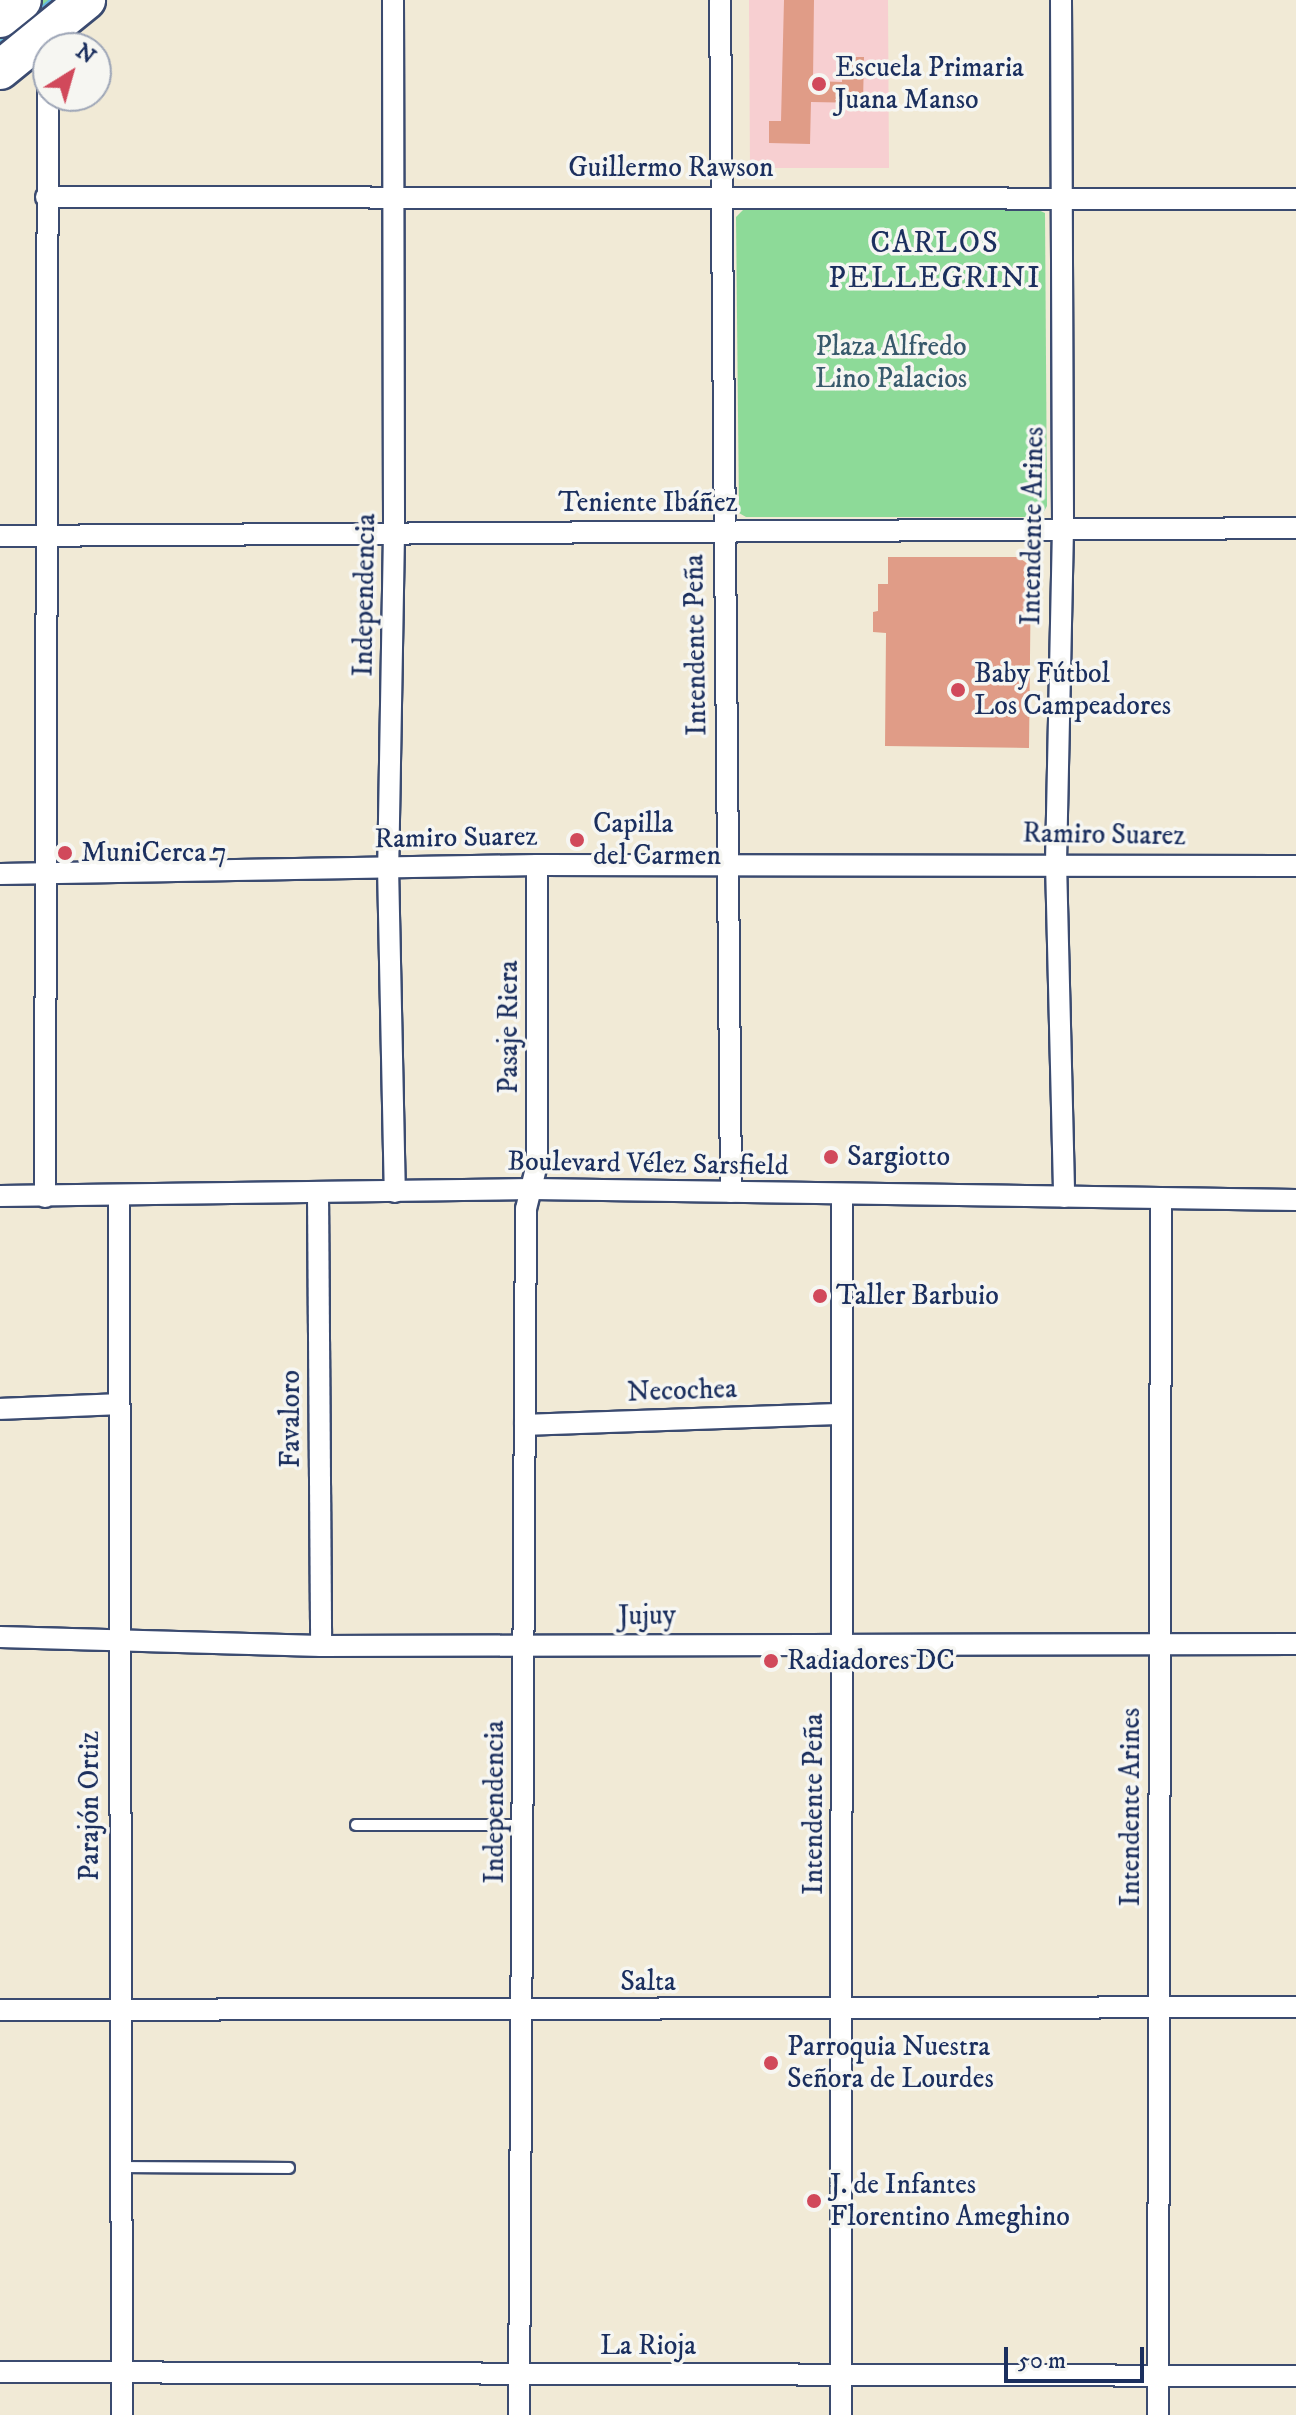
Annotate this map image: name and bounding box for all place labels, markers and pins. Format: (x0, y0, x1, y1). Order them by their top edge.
place label: Escuela Primaria Juana Manso (835, 51, 1024, 117)
marker: Escuela Primaria Juana Manso (810, 75, 828, 93)
place label: Baby Fútbol Los Campeadores (974, 657, 1171, 723)
marker: Baby Fútbol Los Campeadores (949, 681, 967, 699)
place label: Capilla del Carmen (593, 807, 721, 873)
marker: Capilla del Carmen (568, 831, 586, 849)
place label: MuniCerca 7 (81, 836, 227, 870)
marker: MuniCerca 7 (56, 844, 74, 862)
place label: Sargiotto (847, 1140, 950, 1174)
marker: Sargiotto (822, 1148, 840, 1166)
place label: Taller Barbuio (836, 1279, 999, 1313)
marker: Taller Barbuio (811, 1287, 829, 1305)
place label: Radiadores DC (787, 1644, 955, 1678)
marker: Radiadores DC (762, 1652, 780, 1670)
place label: Parroquia Nuestra Señora de Lourdes (787, 2030, 994, 2096)
marker: Parroquia Nuestra Señora de Lourdes (762, 2054, 780, 2072)
place label: J. de Infantes Florentino Ameghino (830, 2168, 1070, 2234)
marker: J. de Infantes Florentino Ameghino (805, 2192, 823, 2210)

